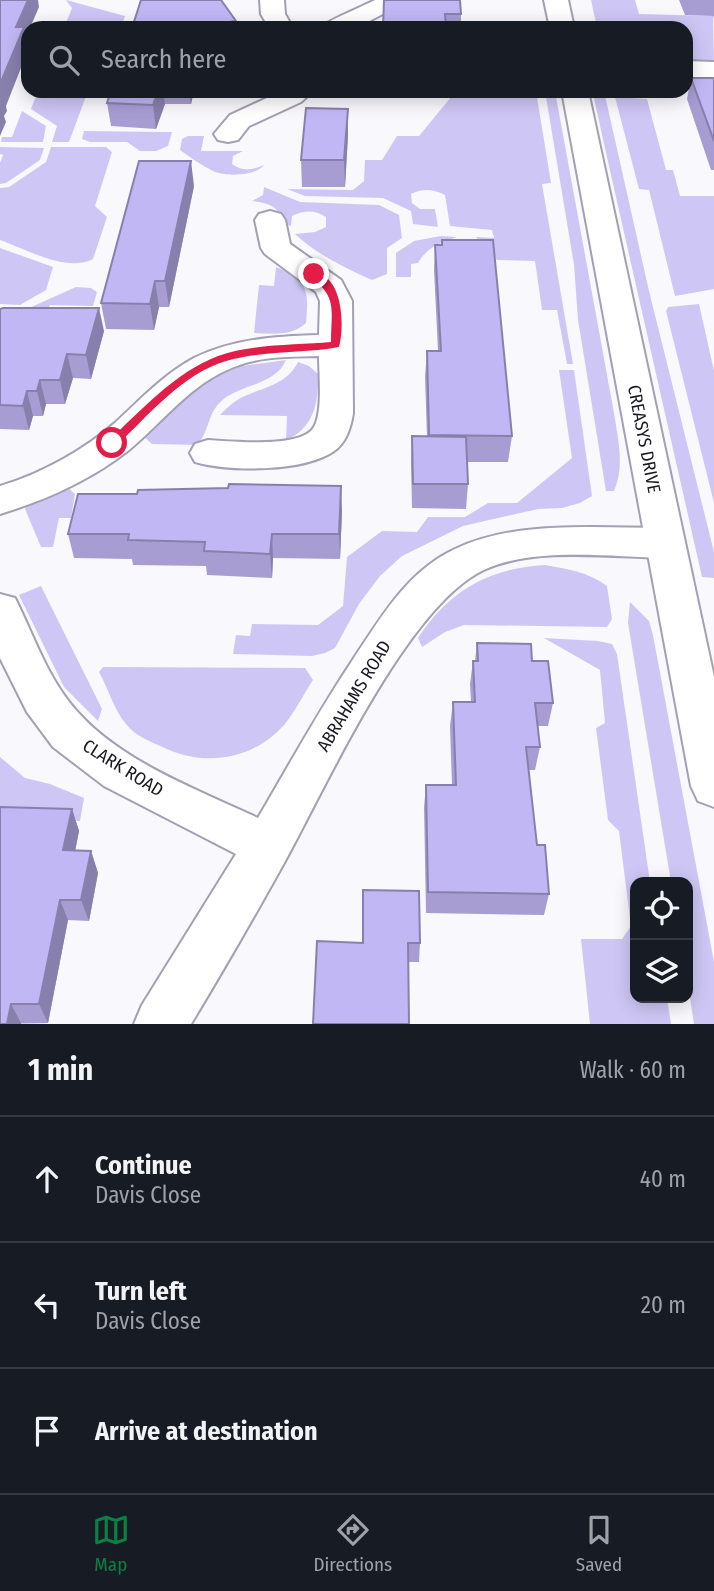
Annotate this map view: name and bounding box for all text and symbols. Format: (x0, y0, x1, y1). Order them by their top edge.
search box (21, 21, 693, 98)
icon: search (45, 41, 83, 79)
text: Search here (101, 44, 226, 75)
route end (298, 258, 329, 289)
street label: CREASYS DRIVE (623, 383, 665, 495)
route start (96, 427, 127, 458)
street label: ABRAHAMS ROAD (312, 637, 396, 755)
street label: CLARK ROAD (79, 735, 167, 801)
map controls (630, 877, 693, 1003)
button: locate (630, 877, 693, 940)
button: layers (630, 940, 693, 1003)
text: 1 min (28, 1052, 93, 1088)
text: Walk · 60 m (579, 1056, 686, 1084)
text: Continue (95, 1150, 192, 1181)
icon: ahead (28, 1160, 66, 1198)
text: 40 m (640, 1165, 686, 1193)
text: Davis Close (95, 1181, 201, 1209)
text: Turn left (95, 1276, 187, 1307)
icon: left (28, 1286, 66, 1324)
text: 20 m (641, 1291, 686, 1319)
text: Davis Close (95, 1307, 201, 1335)
icon: arrive (28, 1412, 66, 1450)
text: Arrive at destination (95, 1416, 318, 1447)
tab: Map (92, 1511, 130, 1576)
tab: Directions (314, 1511, 392, 1576)
tab: Saved (576, 1511, 622, 1576)

